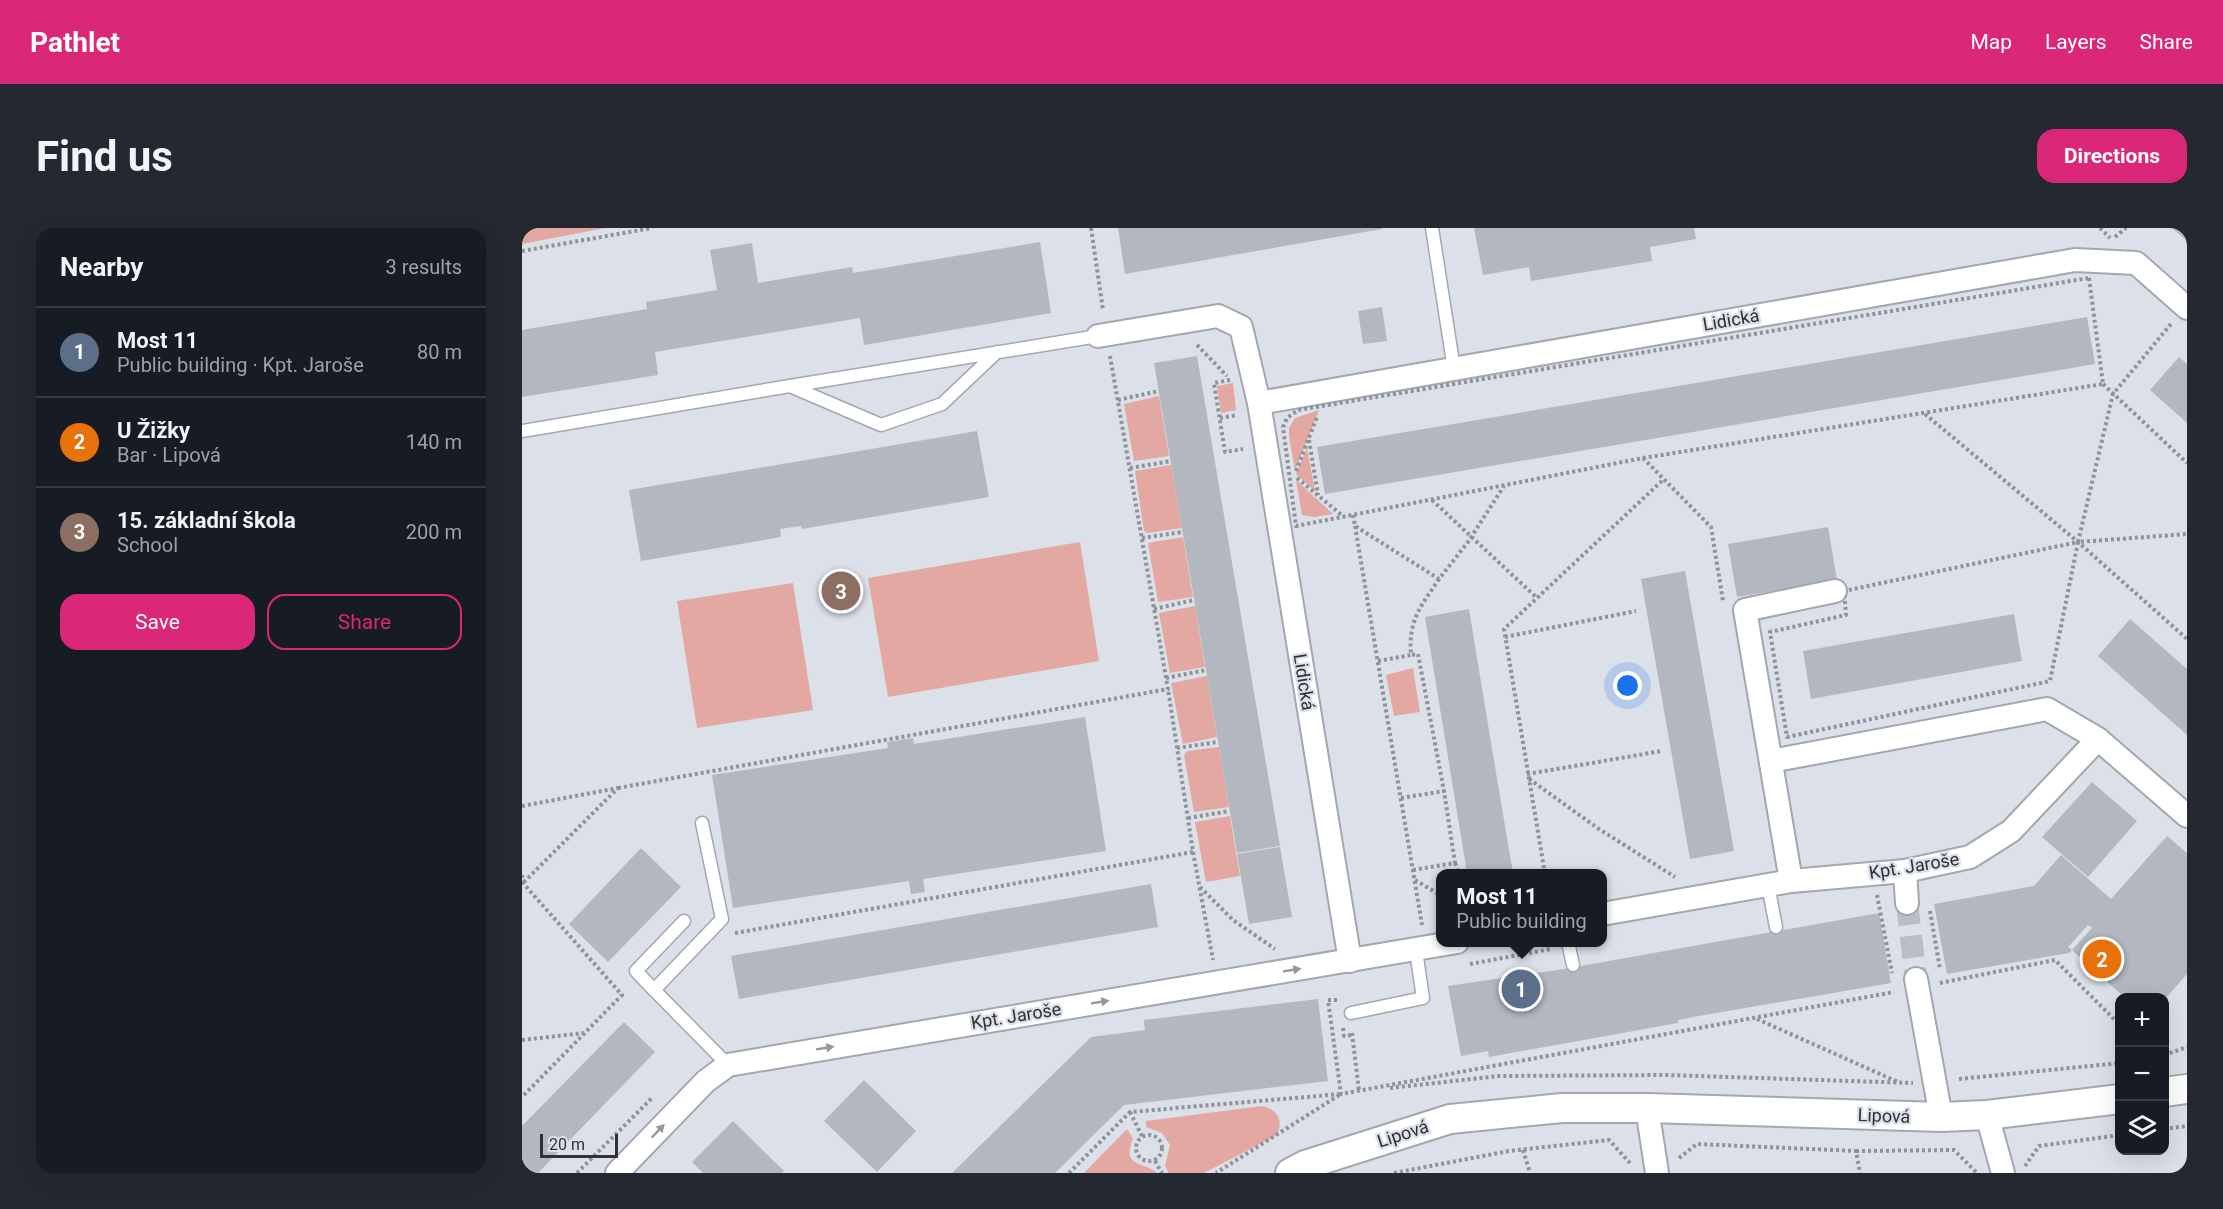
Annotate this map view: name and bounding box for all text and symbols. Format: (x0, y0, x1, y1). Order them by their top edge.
text: Pathlet (30, 26, 120, 59)
text: Map (1970, 30, 2012, 54)
text: Layers (2045, 30, 2106, 54)
text: Share (2139, 30, 2193, 54)
button: Directions (2037, 129, 2187, 183)
text: Find us (36, 132, 173, 181)
text: Nearby (60, 252, 143, 282)
text: 3 results (386, 255, 462, 279)
street label: Lidická (1701, 304, 1761, 335)
text: Most 11 (117, 328, 198, 353)
text: 1 (74, 340, 85, 364)
text: 80 m (417, 340, 462, 364)
text: Public building · Kpt. Jaroše (117, 353, 364, 377)
text: U Žižky (117, 418, 190, 443)
text: 2 (74, 430, 85, 454)
text: 140 m (406, 430, 462, 454)
text: Bar · Lipová (117, 443, 221, 467)
text: 15. základní škola (117, 508, 296, 533)
text: 3 (74, 520, 85, 544)
text: 200 m (406, 520, 462, 544)
text: School (117, 533, 178, 557)
pin: 3 (822, 568, 860, 614)
button: Save (60, 594, 255, 650)
button: Share (267, 594, 462, 650)
street label: Lidická (1290, 652, 1319, 712)
your location (1613, 671, 1642, 700)
street label: Kpt. Jaroše (1867, 848, 1961, 883)
popup (1436, 869, 1607, 947)
text: Most 11 (1456, 884, 1537, 909)
text: Public building (1456, 909, 1587, 933)
pin: 2 (2082, 936, 2122, 982)
one-way arrow (1283, 965, 1302, 974)
pin: 1 (1502, 966, 1540, 1011)
map controls (2115, 993, 2169, 1155)
button: + (2115, 993, 2169, 1047)
one-way arrow (1090, 997, 1109, 1006)
street label: Kpt. Jaroše (969, 998, 1063, 1033)
one-way arrow (815, 1043, 834, 1052)
button: − (2115, 1047, 2169, 1101)
button: layers (2115, 1101, 2169, 1155)
street label: Lipová (1857, 1104, 1911, 1127)
street label: Lipová (1375, 1115, 1431, 1152)
one-way arrow (650, 1124, 664, 1138)
scale bar (540, 1131, 618, 1158)
text: 20 m (549, 1135, 585, 1154)

